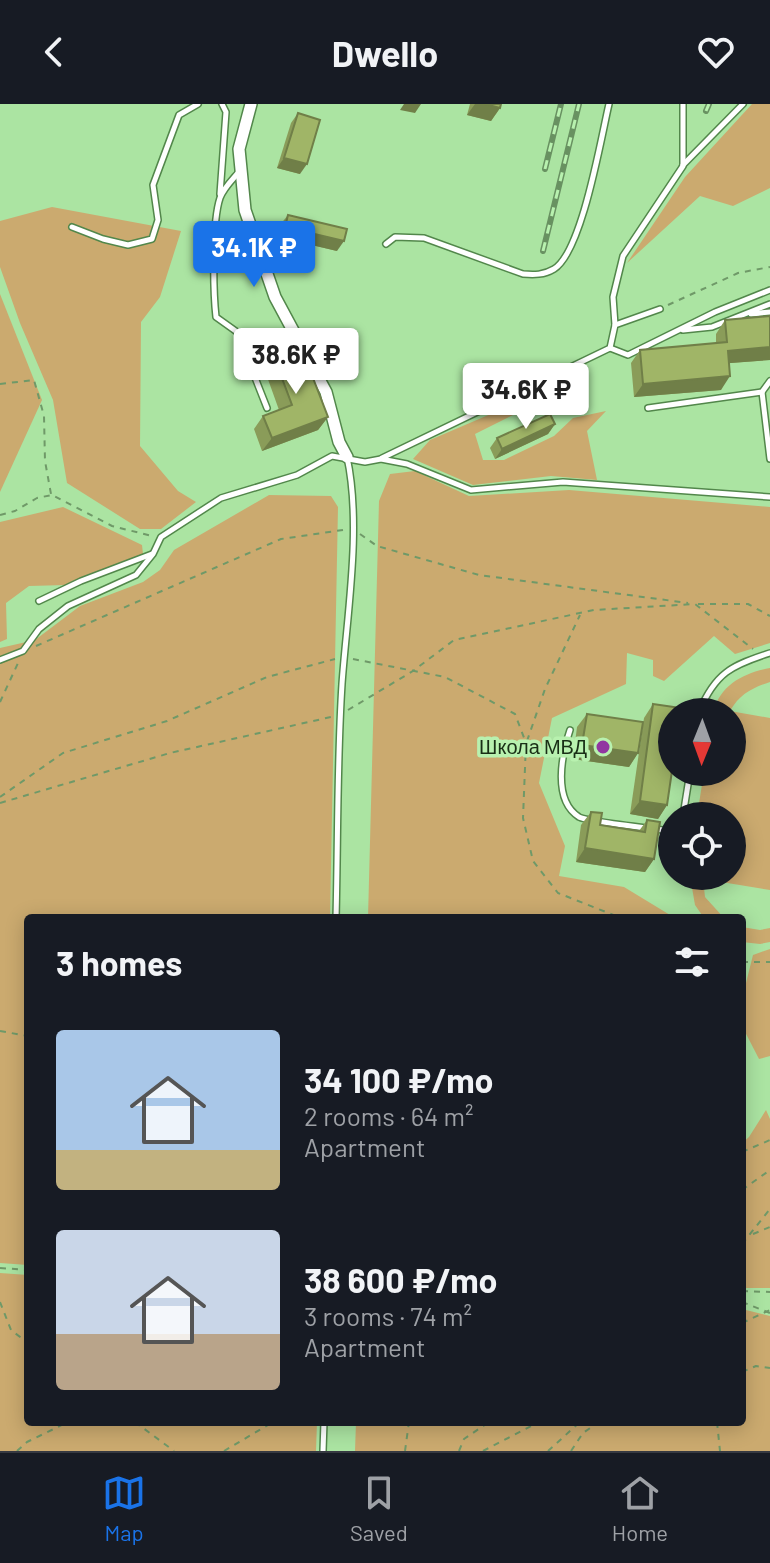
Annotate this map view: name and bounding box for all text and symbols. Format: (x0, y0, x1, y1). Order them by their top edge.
icon: back (32, 30, 76, 74)
icon: heart (694, 30, 738, 74)
text: Dwello (332, 31, 438, 74)
pin: 34.1K ₽ (180, 221, 328, 289)
text: 34.1K ₽ (211, 231, 297, 262)
pin: 38.6K ₽ (222, 328, 370, 396)
text: 38.6K ₽ (252, 338, 340, 369)
pin: 34.6K ₽ (452, 363, 600, 431)
text: 34.6K ₽ (481, 373, 571, 404)
north arrow (658, 698, 746, 786)
map controls (658, 698, 746, 890)
place label: Школа МВД (479, 734, 587, 758)
marker: Школа МВД (594, 738, 612, 756)
button: locate (658, 802, 746, 890)
icon: filters (670, 940, 714, 984)
text: 3 homes (56, 942, 182, 983)
text: 34 100 ₽/mo (304, 1059, 493, 1100)
icon: home (120, 1062, 216, 1158)
text: 2 rooms · 64 m² (304, 1100, 474, 1131)
text: Apartment (304, 1131, 425, 1162)
text: 38 600 ₽/mo (304, 1259, 498, 1300)
icon: home (120, 1262, 216, 1358)
text: 3 rooms · 74 m² (304, 1300, 472, 1331)
text: Apartment (304, 1331, 425, 1362)
tab: Map (102, 1471, 146, 1545)
tab: Saved (350, 1471, 408, 1545)
tab: Home (612, 1471, 668, 1545)

